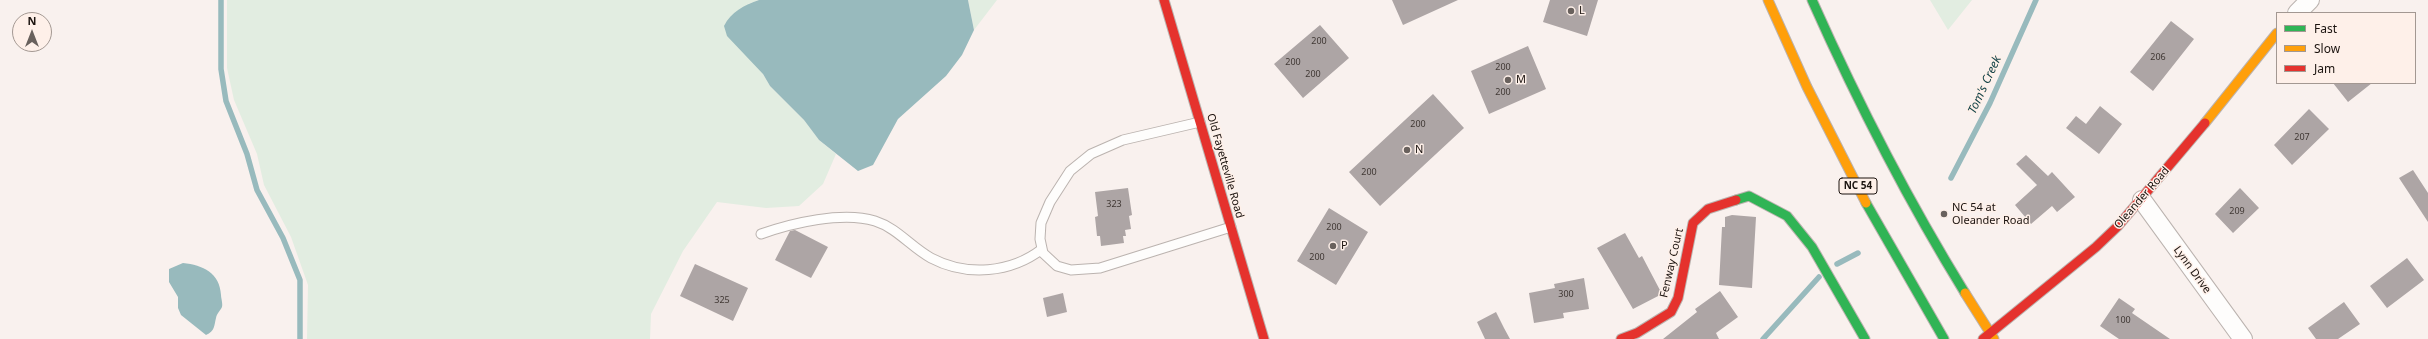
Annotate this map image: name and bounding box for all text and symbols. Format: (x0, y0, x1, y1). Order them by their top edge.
place label: L (1579, 4, 1585, 18)
marker: L (1566, 6, 1576, 16)
north arrow (12, 12, 52, 52)
legend (2276, 12, 2416, 84)
text: N (28, 13, 36, 28)
text: Fast (2314, 20, 2337, 37)
house number: 200 (1311, 36, 1327, 46)
text: Slow (2314, 40, 2340, 57)
house number: 206 (2150, 52, 2166, 62)
water label: Tom's Creek (1965, 54, 2005, 116)
house number: 200 (1285, 57, 1301, 67)
text: Jam (2314, 60, 2335, 77)
house number: 200 (1495, 62, 1511, 72)
house number: 200 (1305, 69, 1321, 79)
place label: M (1516, 73, 1526, 87)
marker: M (1503, 75, 1513, 85)
house number: 200 (1495, 87, 1511, 97)
street label: Old Fayetteville Road (1204, 112, 1246, 220)
house number: 200 (1410, 119, 1426, 129)
house number: 207 (2294, 132, 2310, 142)
place label: N (1415, 143, 1423, 157)
marker: N (1402, 145, 1412, 155)
street label: Oleander Road (2112, 164, 2172, 232)
house number: 200 (1361, 167, 1377, 177)
road number: NC 54 (1839, 178, 1877, 194)
house number: 323 (1106, 199, 1122, 209)
place label: NC 54 at Oleander Road (1952, 201, 2029, 227)
house number: 209 (2229, 206, 2245, 216)
marker: NC 54 at Oleander Road (1939, 209, 1949, 219)
house number: 200 (1326, 222, 1342, 232)
street label: Fenway Court (1658, 227, 1686, 299)
place label: P (1341, 239, 1348, 253)
marker: P (1328, 241, 1338, 251)
street label: Lynn Drive (2170, 244, 2214, 296)
house number: 200 (1309, 252, 1325, 262)
house number: 300 (1558, 289, 1574, 299)
house number: 325 (714, 295, 730, 305)
house number: 100 (2115, 315, 2131, 325)

